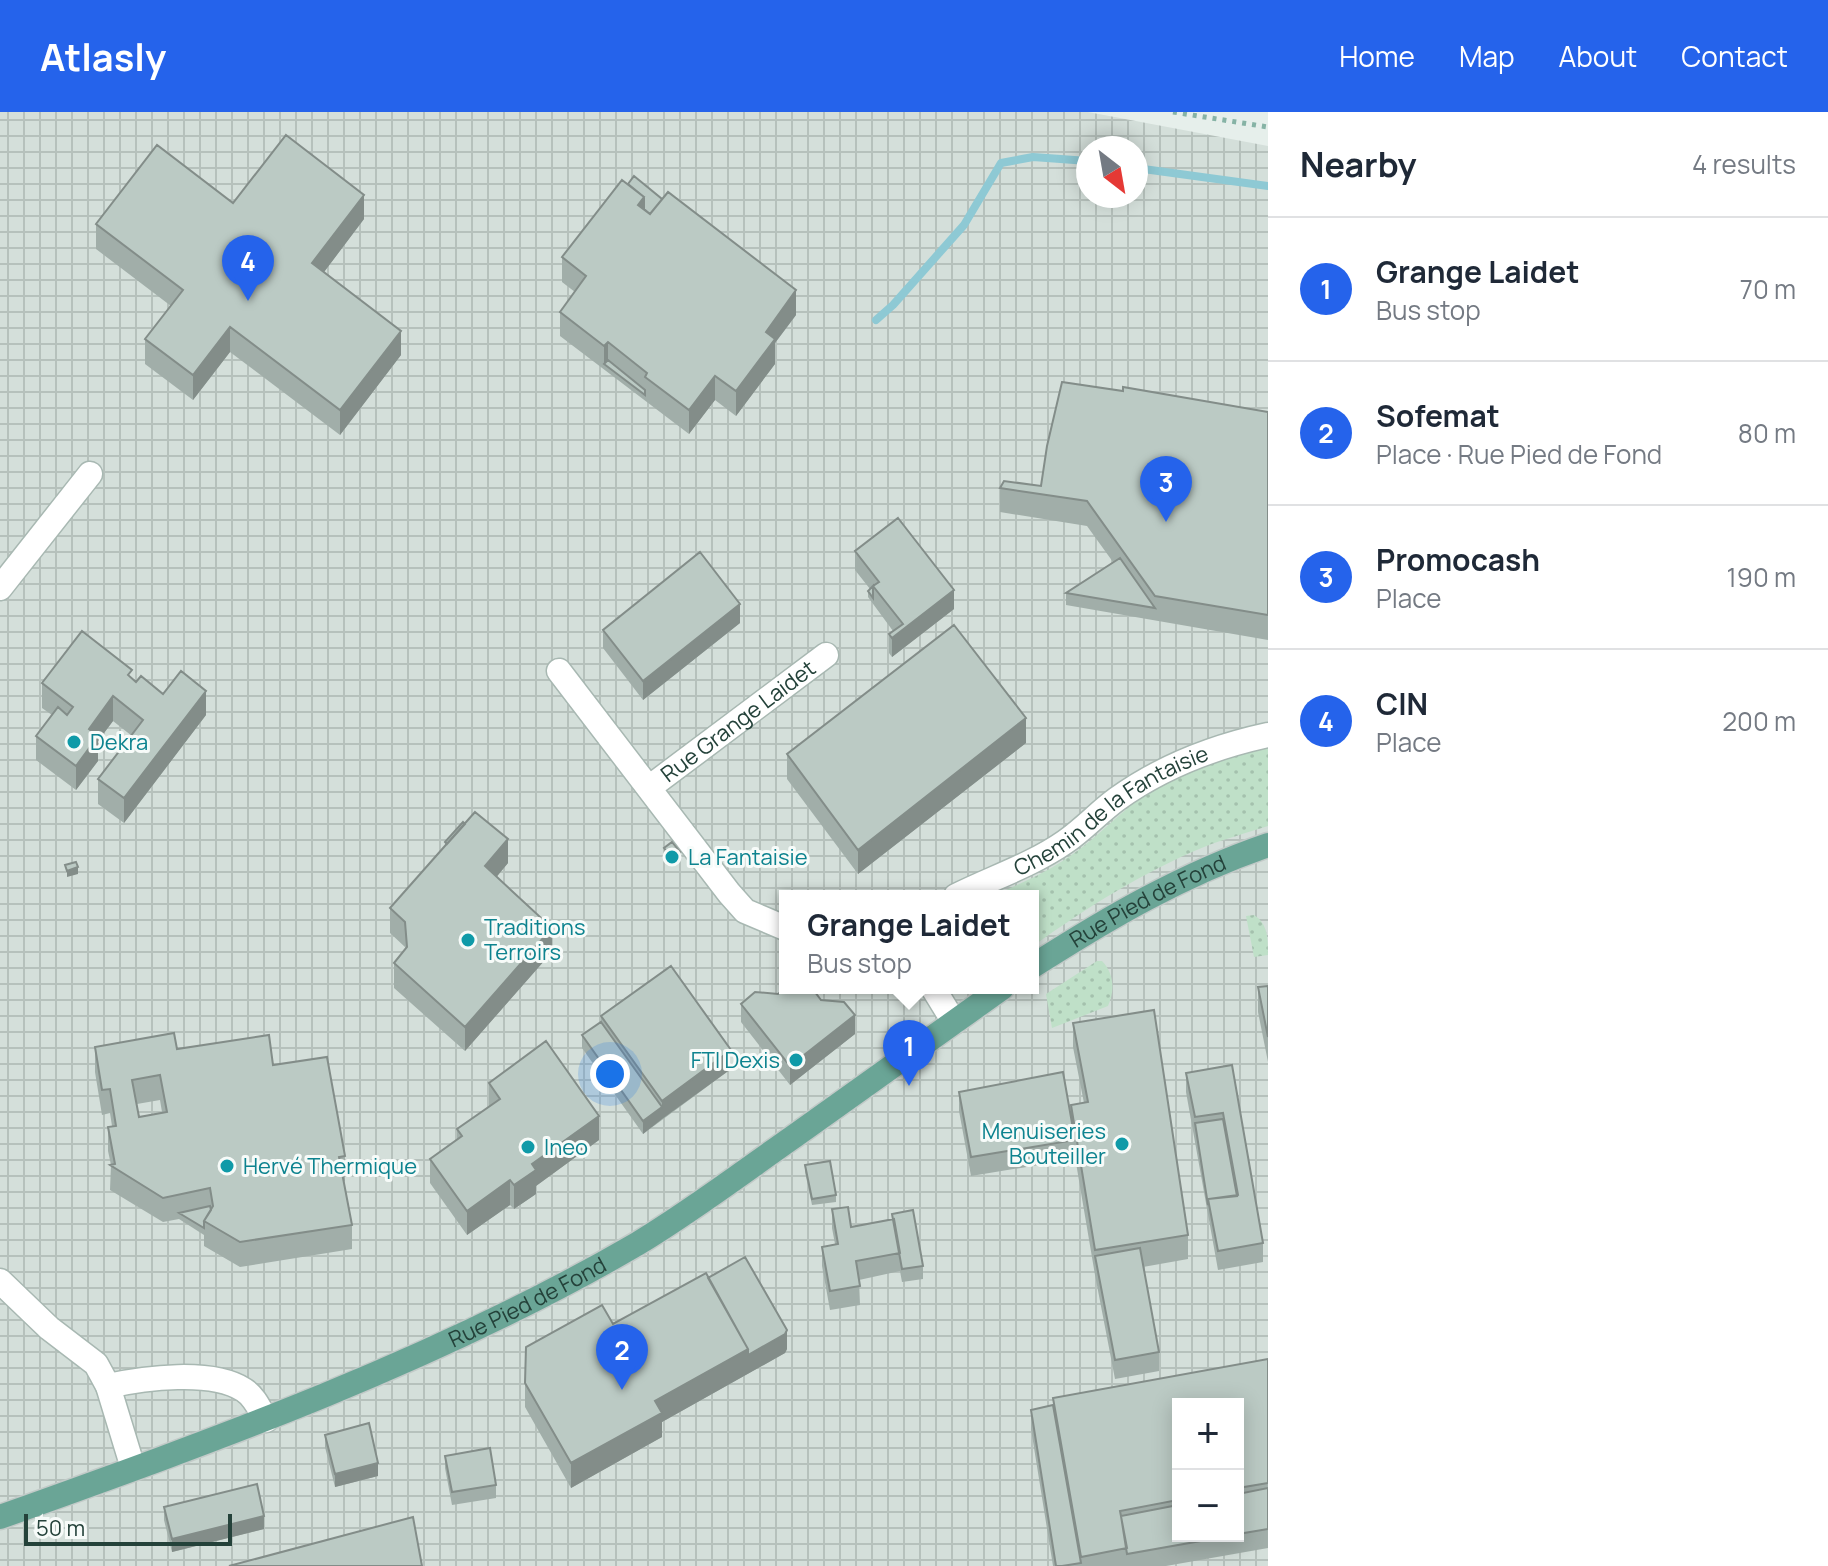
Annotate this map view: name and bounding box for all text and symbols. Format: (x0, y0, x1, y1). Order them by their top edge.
text: Atlasly (40, 30, 166, 82)
text: Home (1339, 37, 1415, 75)
text: Map (1459, 37, 1515, 75)
text: About (1559, 37, 1637, 75)
text: Contact (1681, 37, 1788, 75)
north arrow (1076, 136, 1148, 208)
text: Nearby (1300, 141, 1416, 187)
text: 4 results (1692, 146, 1796, 182)
pin: 4 (222, 235, 274, 301)
text: Grange Laidet (1376, 251, 1579, 292)
text: 1 (1320, 271, 1332, 307)
text: 70 m (1740, 271, 1796, 307)
text: Bus stop (1376, 292, 1481, 328)
text: Sofemat (1376, 395, 1500, 436)
text: 2 (1318, 415, 1334, 451)
text: 80 m (1738, 415, 1796, 451)
text: Place · Rue Pied de Fond (1376, 436, 1662, 472)
pin: 3 (1140, 456, 1192, 522)
text: Promocash (1376, 539, 1540, 580)
text: 3 (1318, 559, 1334, 595)
text: 190 m (1727, 559, 1796, 595)
text: Place (1376, 580, 1441, 616)
street label: Rue Grange Laidet (655, 653, 822, 789)
text: CIN (1376, 683, 1428, 724)
text: 4 (1318, 703, 1334, 739)
text: 200 m (1722, 703, 1796, 739)
text: Place (1376, 724, 1441, 760)
place label: Dekra (90, 727, 148, 757)
marker: Dekra (65, 733, 83, 751)
street label: Chemin de la Fantaisie (1009, 738, 1213, 883)
place label: La Fantaisie (688, 842, 808, 872)
marker: La Fantaisie (663, 848, 681, 866)
street label: Rue Pied de Fond (1064, 848, 1230, 955)
popup (779, 890, 1039, 994)
text: Grange Laidet (807, 904, 1011, 945)
place label: Traditions Terroirs (484, 912, 586, 967)
marker: Traditions Terroirs (459, 931, 477, 949)
text: Bus stop (807, 945, 912, 981)
pin: 1 (883, 1020, 935, 1086)
place label: FTI Dexis (691, 1045, 780, 1075)
marker: FTI Dexis (787, 1051, 805, 1069)
your location (590, 1054, 630, 1094)
place label: Menuiseries Bouteiller (982, 1116, 1106, 1171)
place label: Ineo (544, 1132, 588, 1162)
marker: Menuiseries Bouteiller (1113, 1135, 1131, 1153)
marker: Ineo (519, 1138, 537, 1156)
place label: Hervé Thermique (243, 1151, 417, 1181)
marker: Hervé Thermique (218, 1157, 236, 1175)
street label: Rue Pied de Fond (444, 1249, 612, 1354)
pin: 2 (596, 1324, 648, 1390)
map controls (1172, 1398, 1244, 1542)
button: + (1172, 1398, 1244, 1470)
button: − (1172, 1470, 1244, 1542)
scale bar (24, 1510, 232, 1546)
text: 50 m (36, 1513, 85, 1543)

